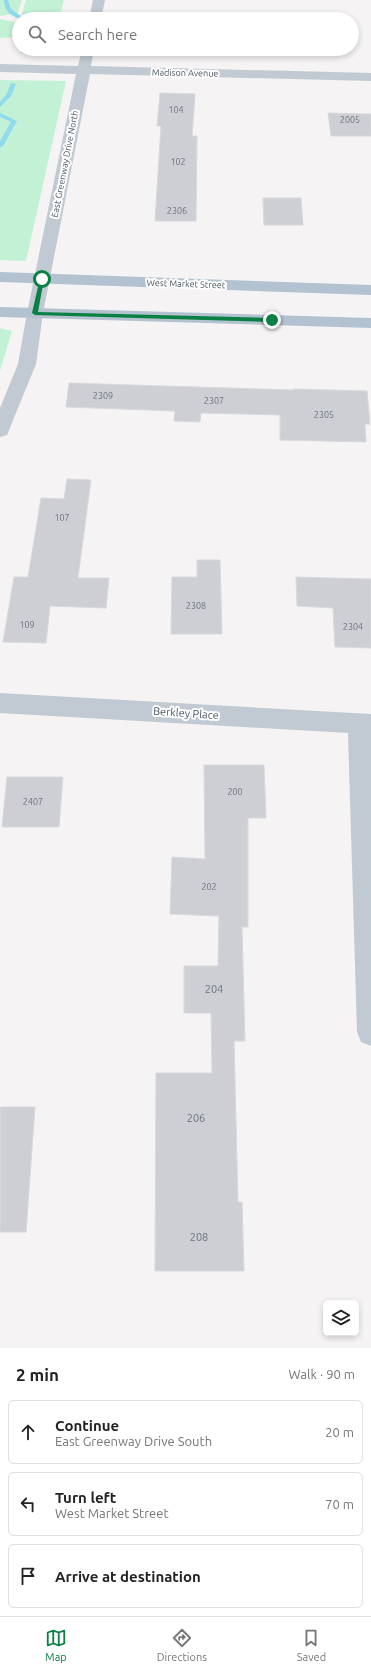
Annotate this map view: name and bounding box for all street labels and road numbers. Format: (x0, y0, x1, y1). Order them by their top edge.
street label: Madison Avenue (152, 67, 218, 79)
street label: East Greenway Drive North (50, 110, 80, 218)
street label: West Market Street (147, 278, 226, 290)
street label: Berkley Place (153, 705, 219, 721)

